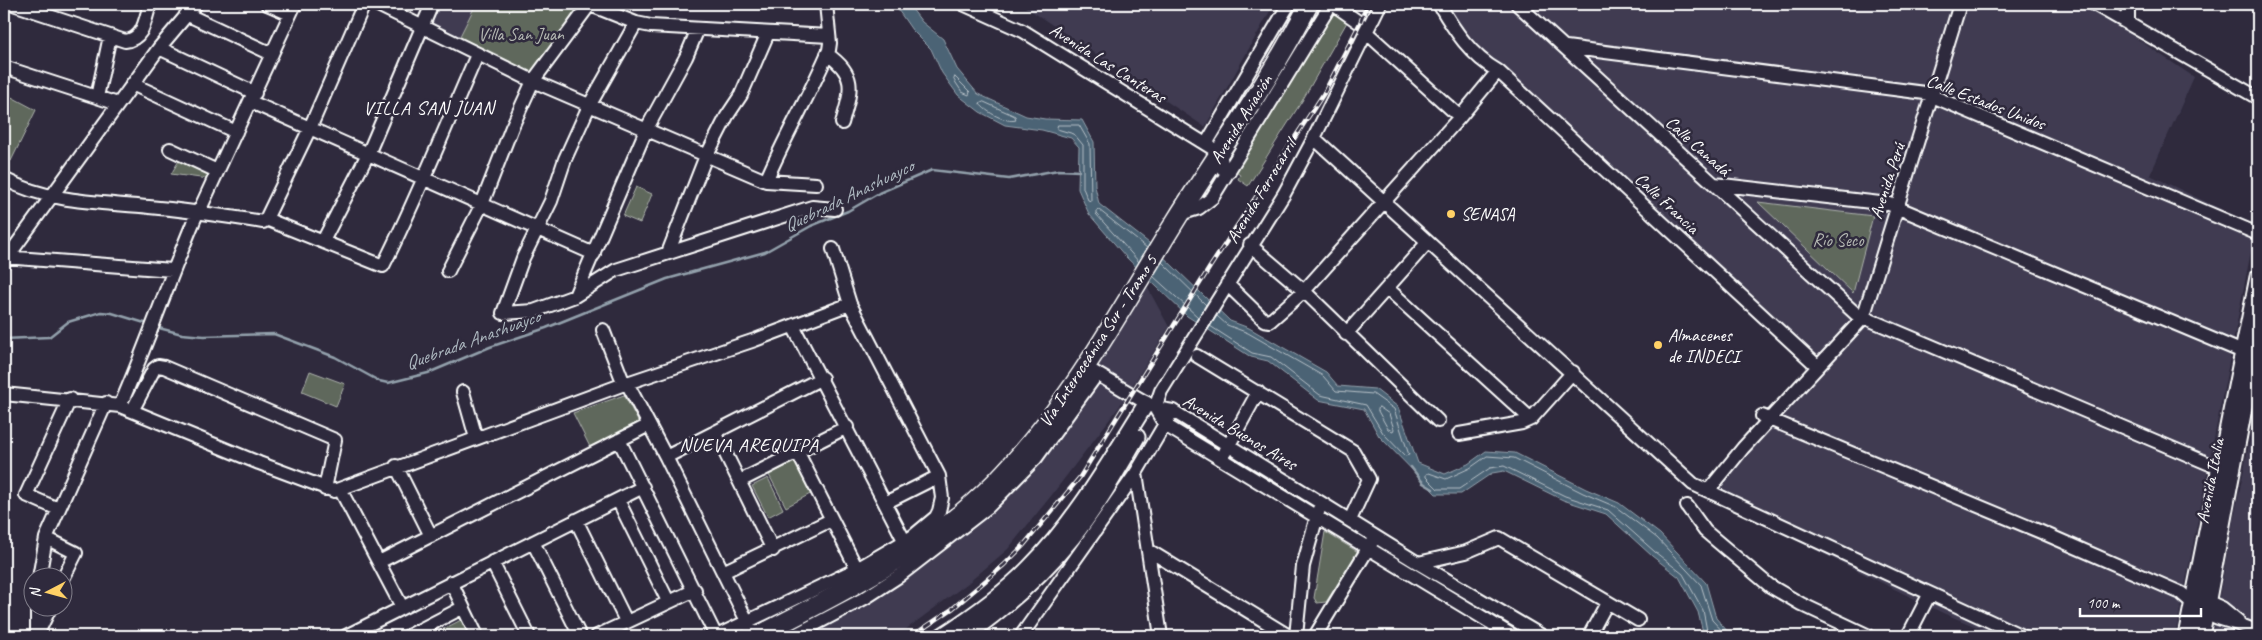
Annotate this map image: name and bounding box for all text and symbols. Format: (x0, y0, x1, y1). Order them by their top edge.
street label: Avenida Las Canteras (1046, 18, 1172, 109)
park label: Villa San Juan (478, 23, 565, 45)
street label: Calle Estados Unidos (1924, 69, 2050, 135)
street label: Avenida Aviación (1205, 70, 1278, 168)
district label: VILLA SAN JUAN (363, 96, 496, 120)
street label: Calle Canadá (1661, 111, 1737, 182)
street label: Avenida Ferrocarril (1221, 132, 1302, 247)
street label: Avenida Perú (1864, 139, 1910, 221)
water label: Quebrada Anashuayco (780, 153, 920, 238)
street label: Calle Francia (1630, 168, 1705, 239)
place label: SENASA (1461, 203, 1516, 225)
marker: SENASA (1445, 208, 1457, 220)
park label: Río Seco (1812, 229, 1865, 251)
street label: Vía Interoceánica Sur - Tramo 5 (1034, 250, 1162, 431)
water label: Quebrada Anashuayco (402, 303, 546, 375)
place label: Almacenes de INDECI (1668, 324, 1743, 367)
marker: Almacenes de INDECI (1652, 339, 1664, 351)
street label: Avenida Buenos Aires (1179, 389, 1302, 476)
district label: NUEVA AREQUIPA (679, 433, 819, 457)
street label: Avenida Italia (2191, 435, 2229, 525)
north arrow (22, 568, 72, 618)
scale bar (2080, 585, 2201, 617)
text: N (26, 586, 44, 599)
text: 100 m (2087, 594, 2121, 613)

